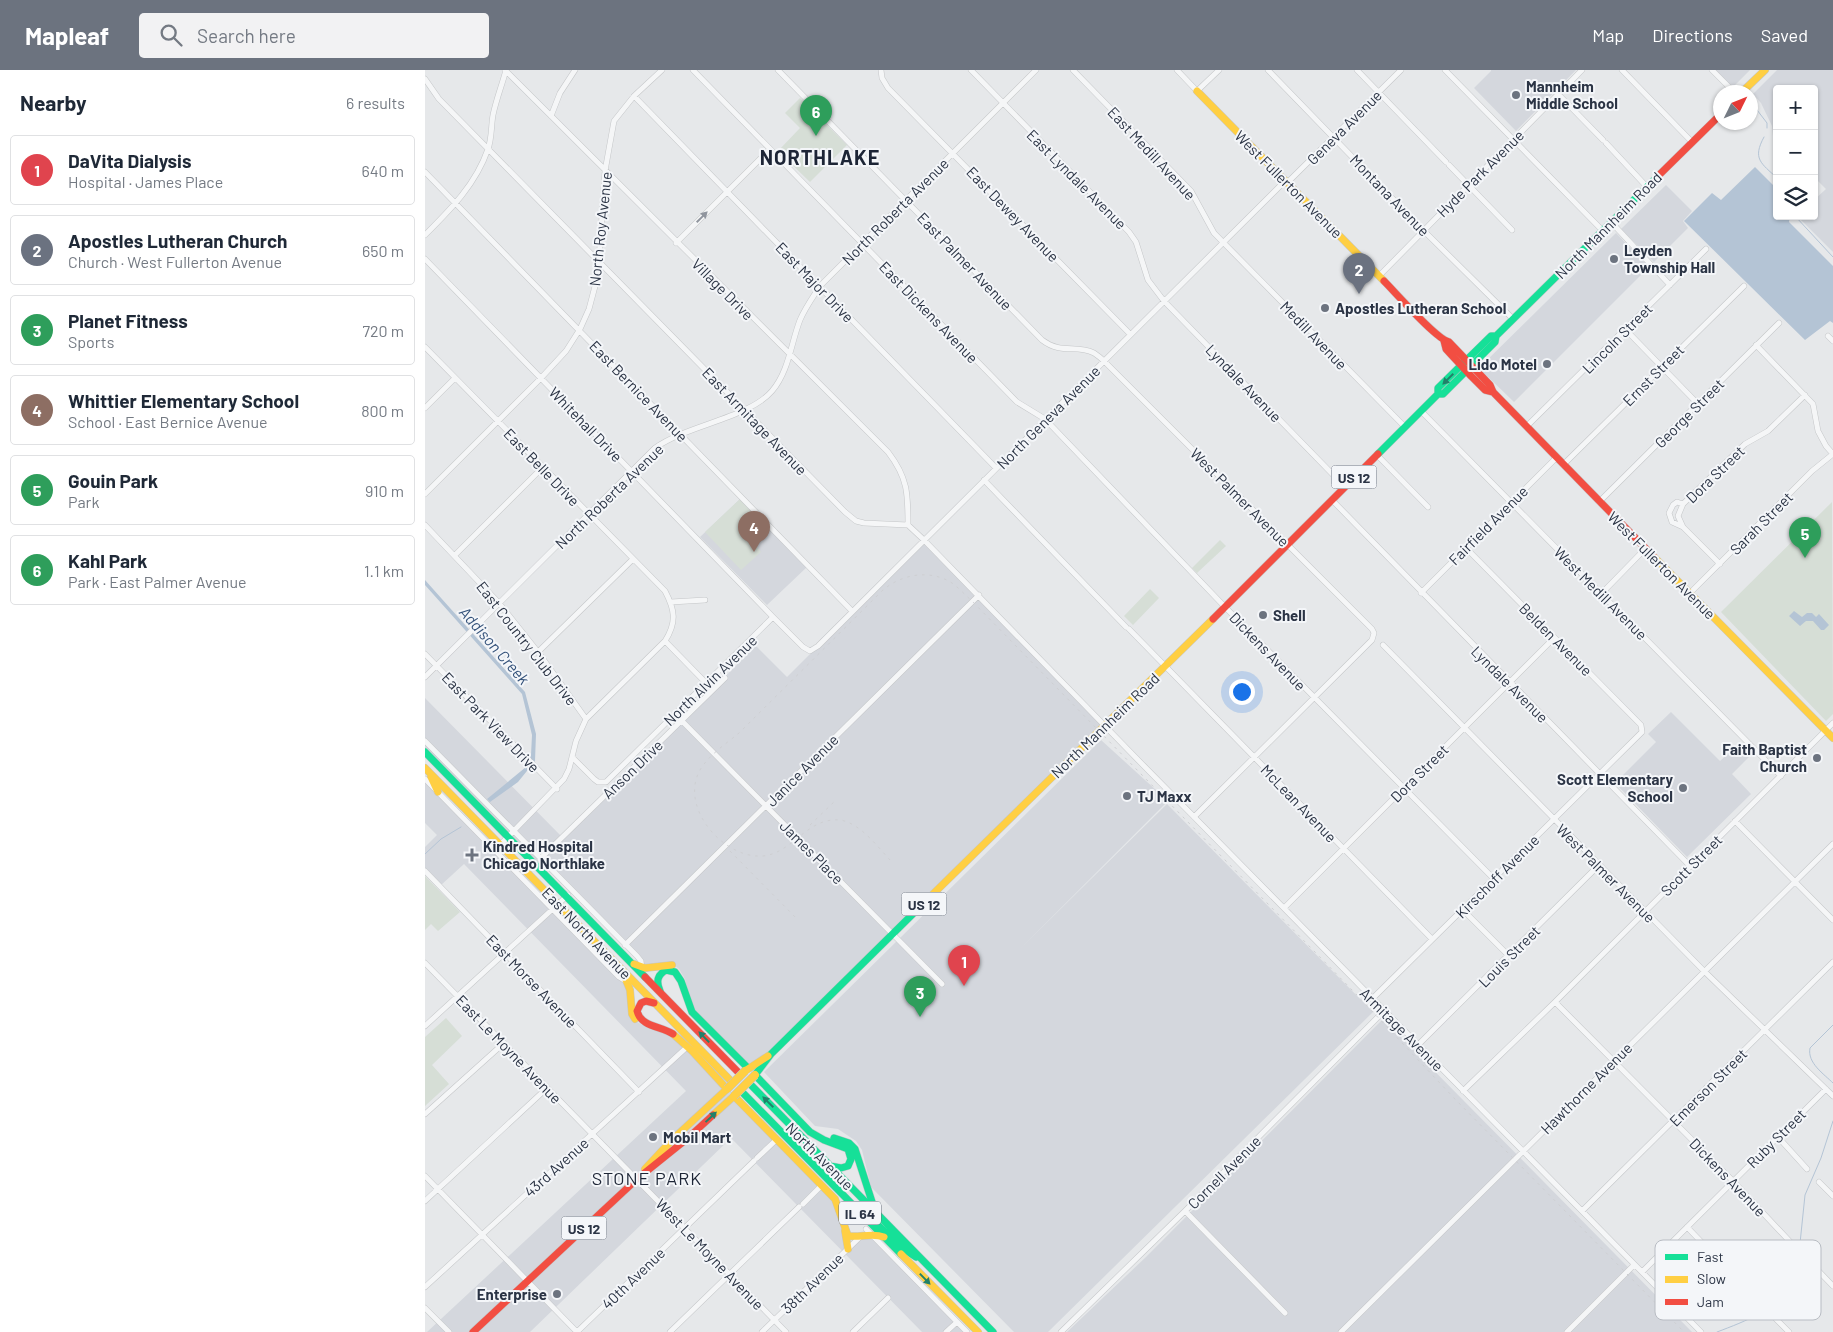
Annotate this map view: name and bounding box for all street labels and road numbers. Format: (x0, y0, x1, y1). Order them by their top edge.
street label: Geneva Avenue (1303, 86, 1385, 168)
street label: East Medill Avenue (1104, 103, 1200, 203)
street label: East Lyndale Avenue (1023, 125, 1131, 233)
street label: West Fullerton Avenue (1231, 126, 1347, 242)
street label: Hyde Park Avenue (1433, 126, 1527, 220)
street label: Montana Avenue (1347, 150, 1433, 240)
street label: North Roberta Avenue (838, 154, 952, 268)
street label: East Dewey Avenue (963, 163, 1063, 265)
street label: North Mannheim Road (1551, 168, 1665, 282)
street label: North Roy Avenue (585, 171, 615, 287)
street label: East Palmer Avenue (914, 208, 1016, 314)
street label: East Major Drive (772, 238, 858, 326)
street label: Village Drive (688, 254, 758, 324)
street label: East Dickens Avenue (876, 257, 982, 367)
street label: Medill Avenue (1277, 297, 1351, 373)
street label: Lincoln Street (1578, 299, 1656, 377)
street label: East Bernice Avenue (586, 337, 692, 445)
street label: Lyndale Avenue (1202, 340, 1286, 426)
street label: Ernst Street (1619, 341, 1687, 409)
street label: North Geneva Avenue (993, 362, 1103, 472)
street label: East Armitage Avenue (699, 363, 811, 479)
street label: George Street (1651, 375, 1727, 451)
street label: Whitehall Drive (546, 383, 626, 465)
street label: East Belle Drive (500, 424, 584, 510)
street label: North Roberta Avenue (551, 440, 667, 552)
street label: Dora Street (1682, 442, 1748, 506)
street label: West Palmer Avenue (1187, 444, 1293, 550)
road number: US 12 (1331, 466, 1377, 488)
street label: Fairfield Avenue (1445, 482, 1531, 568)
street label: Sarah Street (1726, 488, 1796, 558)
street label: West Fullerton Avenue (1604, 507, 1720, 623)
street label: West Medill Avenue (1551, 543, 1651, 643)
street label: East Country Club Drive (473, 577, 581, 709)
street label: Belden Avenue (1516, 599, 1596, 679)
street label: Dickens Avenue (1226, 608, 1310, 694)
street label: North Alvin Avenue (660, 631, 760, 729)
street label: Lyndale Avenue (1468, 642, 1552, 726)
street label: East Park View Drive (438, 668, 544, 776)
street label: North Mannheim Road (1047, 669, 1163, 781)
street label: Janice Avenue (762, 730, 842, 810)
street label: Anson Drive (598, 736, 666, 802)
street label: Dora Street (1386, 740, 1452, 806)
street label: McLean Avenue (1257, 760, 1341, 846)
street label: James Place (776, 816, 848, 888)
street label: West Palmer Avenue (1553, 820, 1659, 926)
street label: Kirschoff Avenue (1451, 830, 1543, 922)
street label: Scott Street (1657, 831, 1725, 899)
street label: East North Avenue (539, 883, 635, 983)
road number: US 12 (901, 892, 947, 916)
street label: Louis Street (1474, 921, 1544, 991)
street label: East Morse Avenue (483, 931, 581, 1031)
street label: Armitage Avenue (1357, 984, 1447, 1074)
street label: East Le Moyne Avenue (452, 991, 566, 1107)
street label: Hawthorne Avenue (1537, 1039, 1635, 1137)
street label: Emerson Street (1665, 1044, 1751, 1130)
street label: Ruby Street (1743, 1105, 1809, 1171)
street label: North Avenue (782, 1118, 858, 1194)
street label: Cornell Avenue (1184, 1132, 1264, 1212)
street label: 43rd Avenue (520, 1133, 592, 1201)
street label: Dickens Avenue (1686, 1134, 1770, 1220)
street label: West Le Moyne Avenue (652, 1195, 768, 1313)
road number: IL 64 (839, 1202, 881, 1224)
road number: US 12 (561, 1216, 607, 1240)
street label: 40th Avenue (598, 1243, 668, 1313)
street label: 38th Avenue (777, 1249, 847, 1317)

